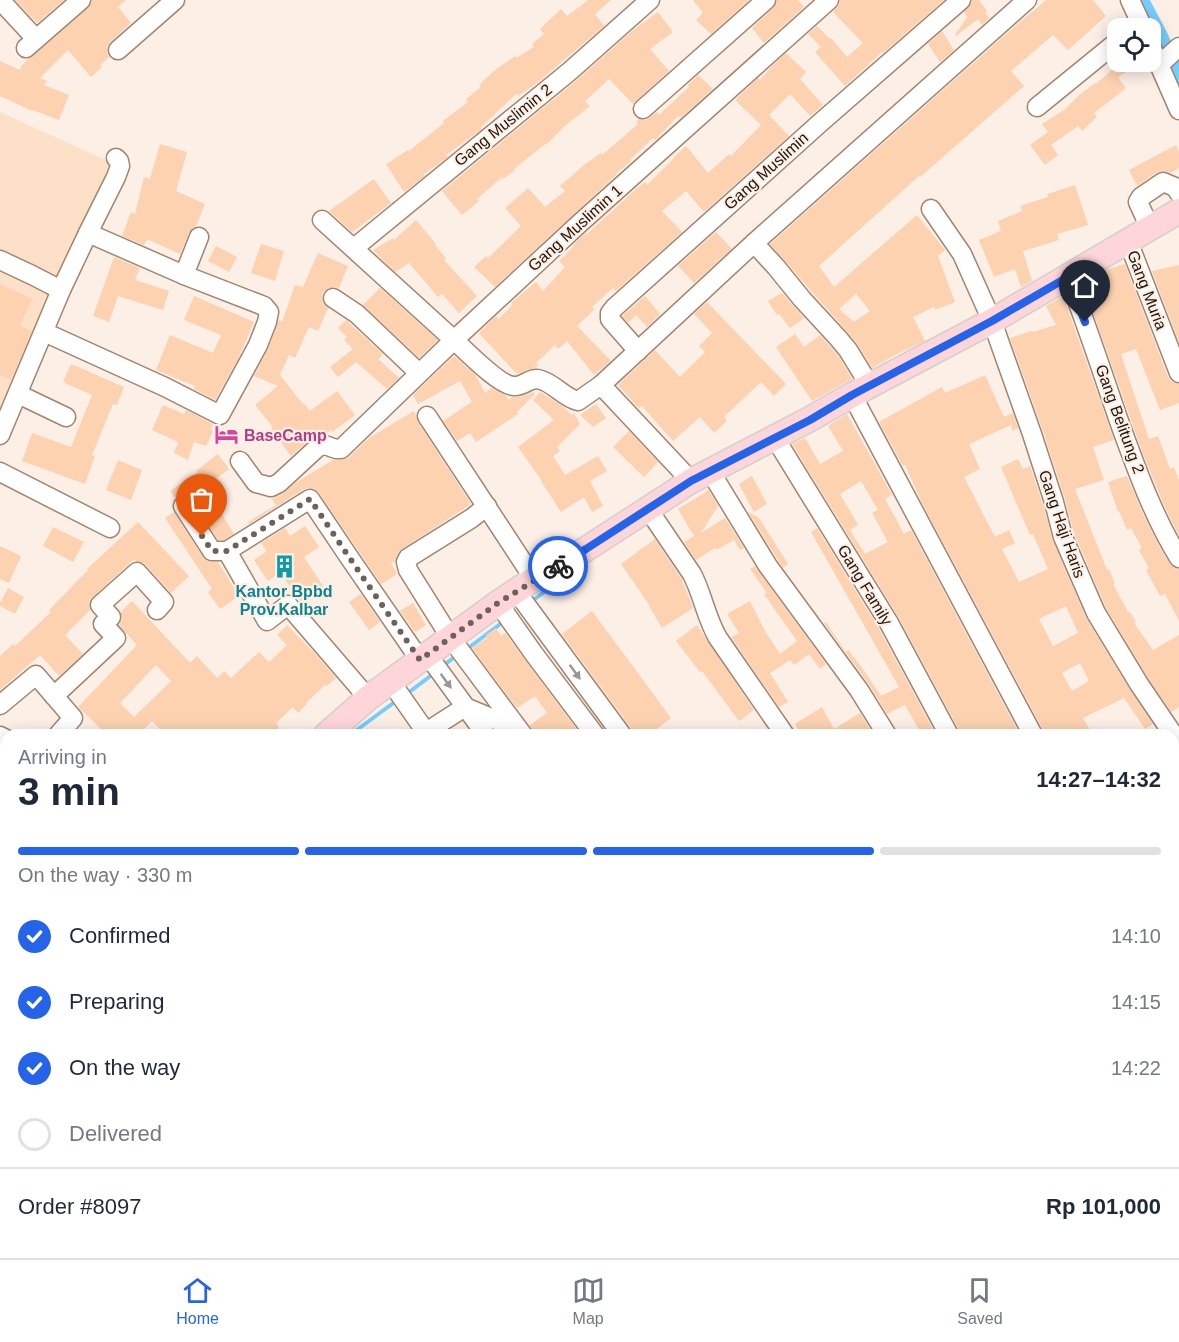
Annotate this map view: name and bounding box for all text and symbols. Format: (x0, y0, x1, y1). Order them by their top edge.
map controls (1107, 18, 1161, 72)
button: locate (1107, 18, 1161, 72)
street label: Gang Muslimin 2 (451, 81, 555, 169)
street label: Gang Muslimin (721, 129, 811, 213)
street label: Gang Muslimin 1 (525, 181, 625, 274)
street label: Gang Muria (1124, 248, 1170, 332)
pin (1059, 260, 1110, 322)
icon: home (1068, 269, 1101, 302)
street label: Gang Belitung 2 (1092, 362, 1148, 476)
hotel icon: BaseCamp (213, 422, 239, 448)
place label: BaseCamp (244, 427, 327, 444)
street label: Gang Haji Haris (1036, 468, 1088, 580)
pin (176, 474, 227, 536)
icon: bag (185, 483, 218, 516)
courier (528, 536, 588, 596)
street label: Gang Family (834, 542, 896, 628)
icon: bike (542, 550, 575, 583)
building icon: Kantor Bpbd Prov.Kalbar (271, 553, 297, 579)
place label: Kantor Bpbd Prov.Kalbar (236, 583, 332, 618)
one-way arrow (569, 665, 581, 680)
one-way arrow (440, 673, 452, 688)
text: Arriving in (18, 746, 107, 768)
text: 14:27–14:32 (1036, 767, 1161, 792)
text: 3 min (18, 770, 120, 813)
text: On the way · 330 m (18, 864, 193, 886)
icon: check (18, 920, 51, 953)
text: Confirmed (69, 923, 170, 948)
text: 14:10 (1111, 925, 1161, 947)
icon: check (18, 986, 51, 1019)
text: Preparing (69, 989, 164, 1014)
text: 14:15 (1111, 991, 1161, 1013)
icon: check (18, 1052, 51, 1085)
text: On the way (69, 1055, 180, 1080)
text: 14:22 (1111, 1057, 1161, 1079)
text: Delivered (69, 1121, 162, 1146)
text: Order #8097 (18, 1194, 142, 1219)
text: Rp 101,000 (1046, 1194, 1161, 1219)
tab: Home (176, 1274, 219, 1328)
tab: Map (572, 1274, 605, 1328)
tab: Saved (957, 1274, 1003, 1328)

